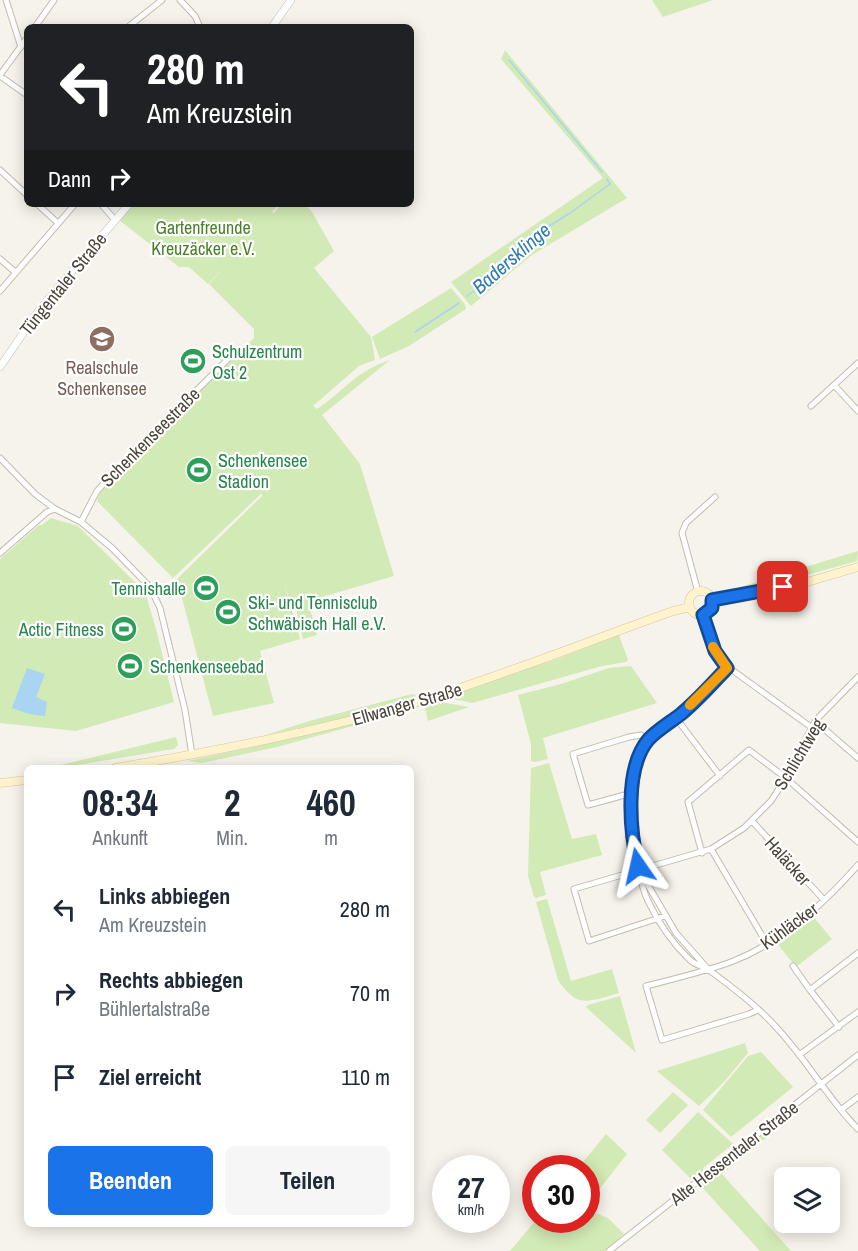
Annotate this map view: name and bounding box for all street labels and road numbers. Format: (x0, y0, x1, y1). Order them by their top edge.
street label: Tüngentaler Straße (14, 227, 112, 341)
street label: Schenkenseestraße (95, 382, 205, 492)
street label: Ellwanger Straße (349, 676, 465, 732)
street label: Schlichtweg (768, 713, 831, 795)
street label: Haläcker (759, 831, 817, 891)
street label: Kühläcker (755, 897, 823, 955)
street label: Alte Hessentaler Straße (664, 1095, 803, 1212)

